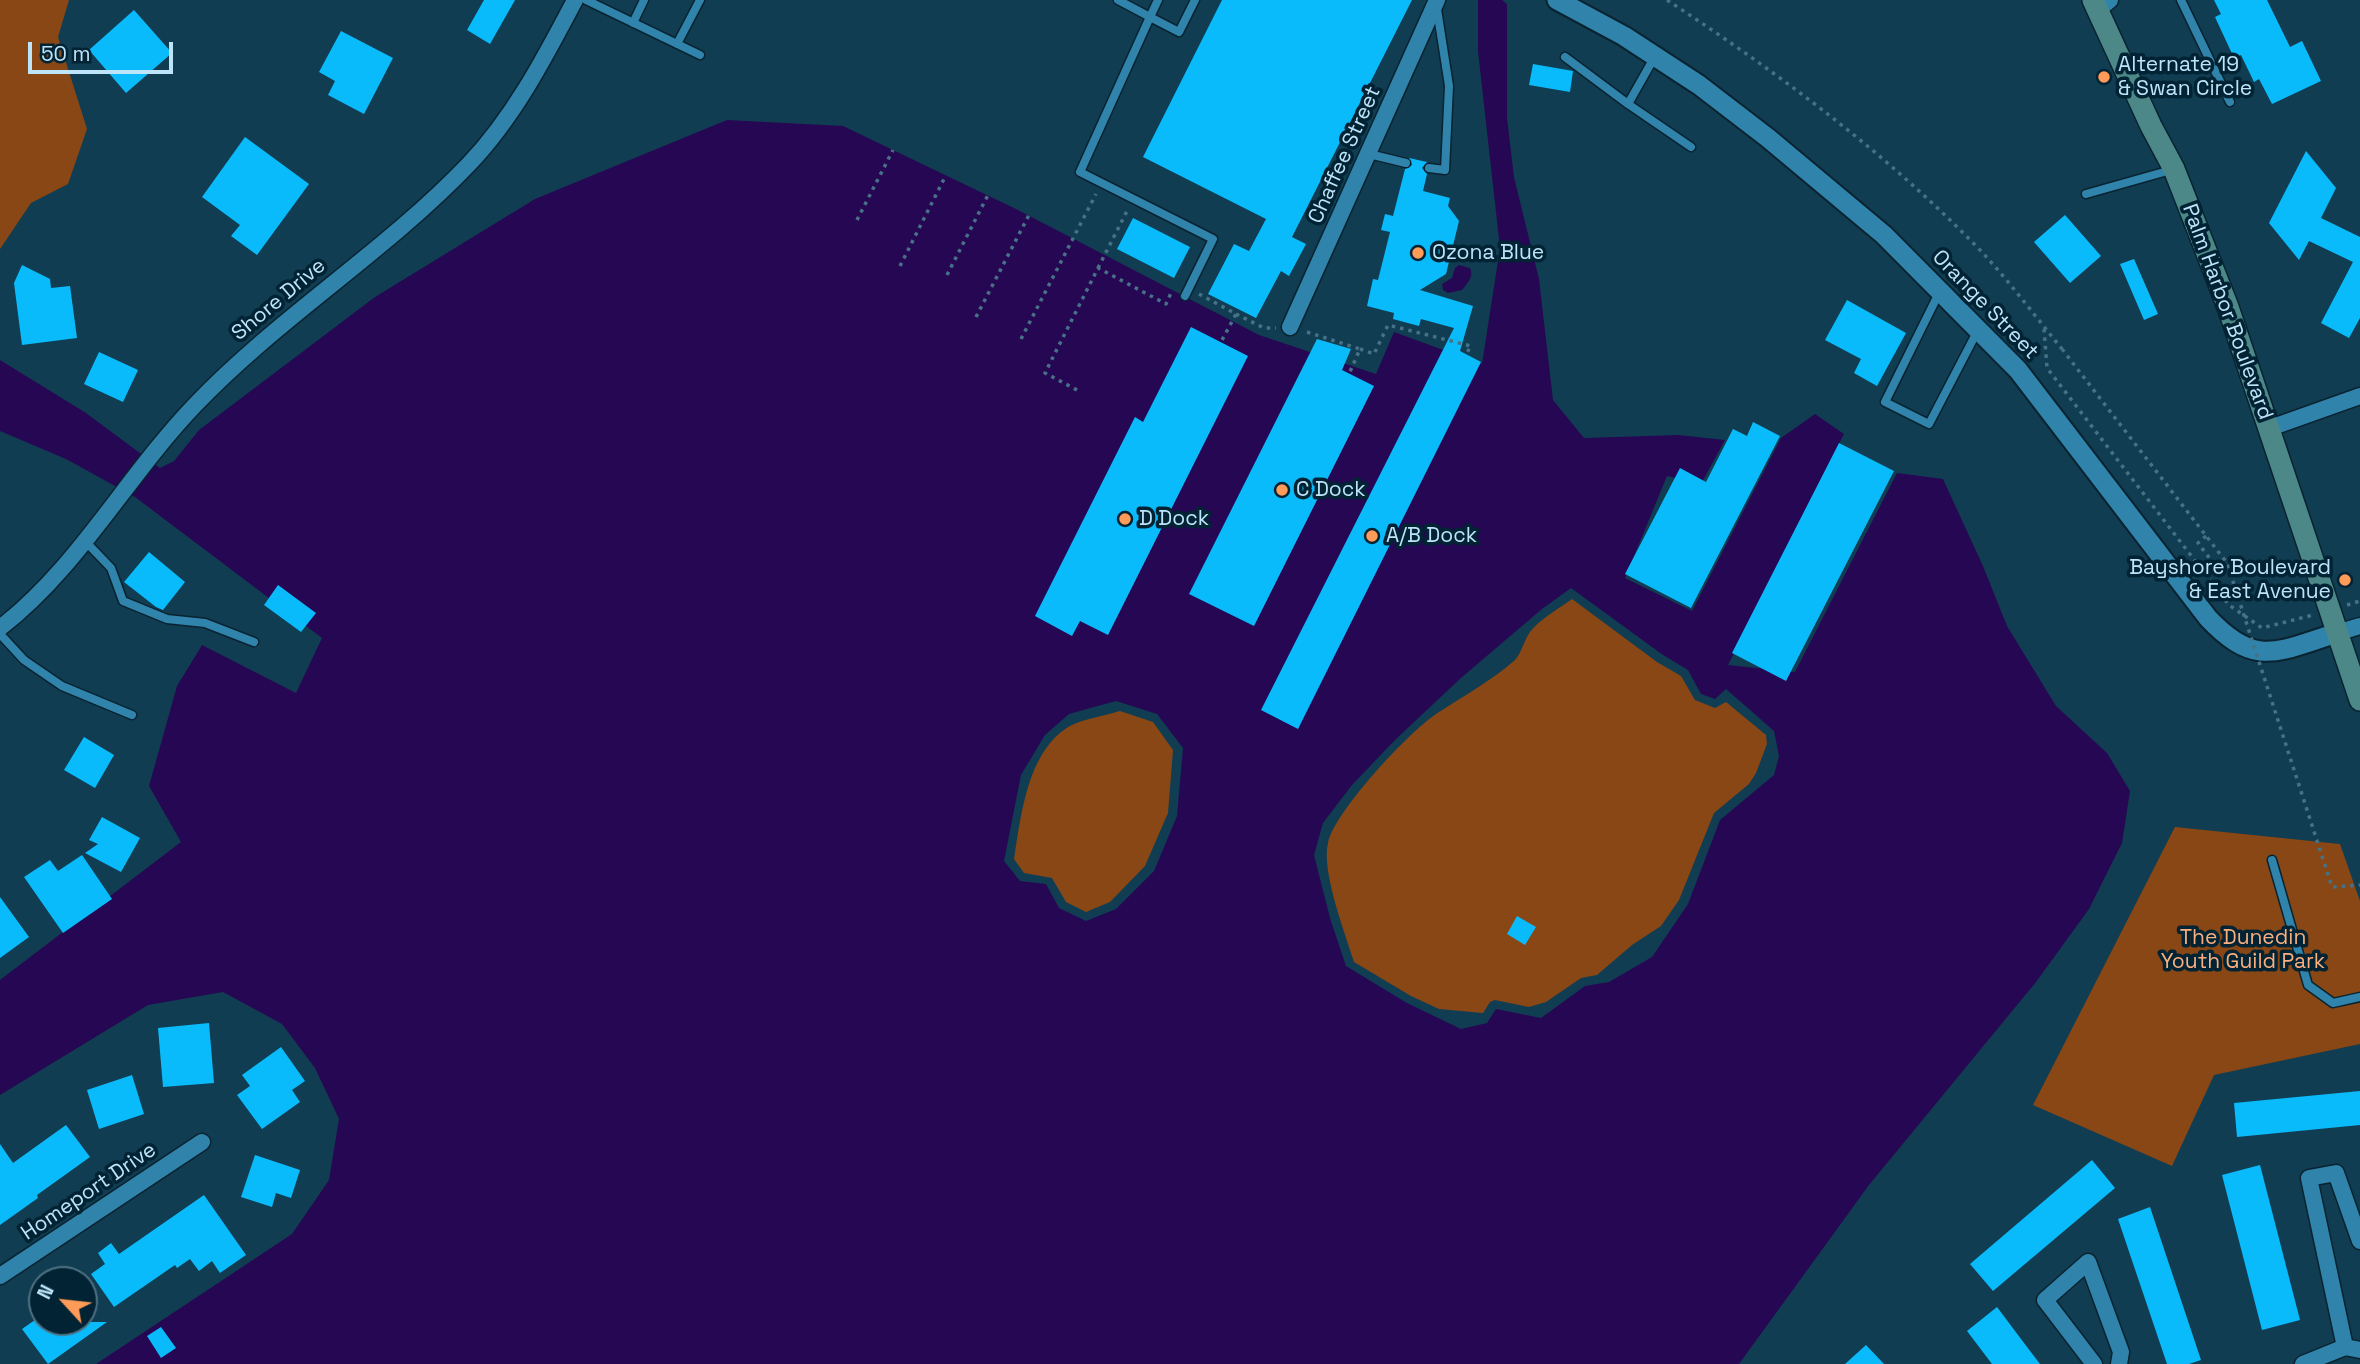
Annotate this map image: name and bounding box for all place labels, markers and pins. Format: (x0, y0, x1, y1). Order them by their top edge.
place label: Alternate 19 & Swan Circle (2118, 52, 2252, 102)
marker: Alternate 19 & Swan Circle (2096, 69, 2112, 85)
place label: Ozona Blue (1432, 240, 1544, 266)
marker: Ozona Blue (1410, 245, 1426, 261)
place label: C Dock (1296, 477, 1366, 503)
marker: C Dock (1274, 482, 1290, 498)
place label: D Dock (1139, 506, 1209, 532)
marker: D Dock (1117, 511, 1133, 527)
place label: A/B Dock (1386, 523, 1477, 549)
marker: A/B Dock (1364, 528, 1380, 544)
place label: Bayshore Boulevard & East Avenue (2129, 555, 2331, 605)
marker: Bayshore Boulevard & East Avenue (2337, 572, 2353, 588)

